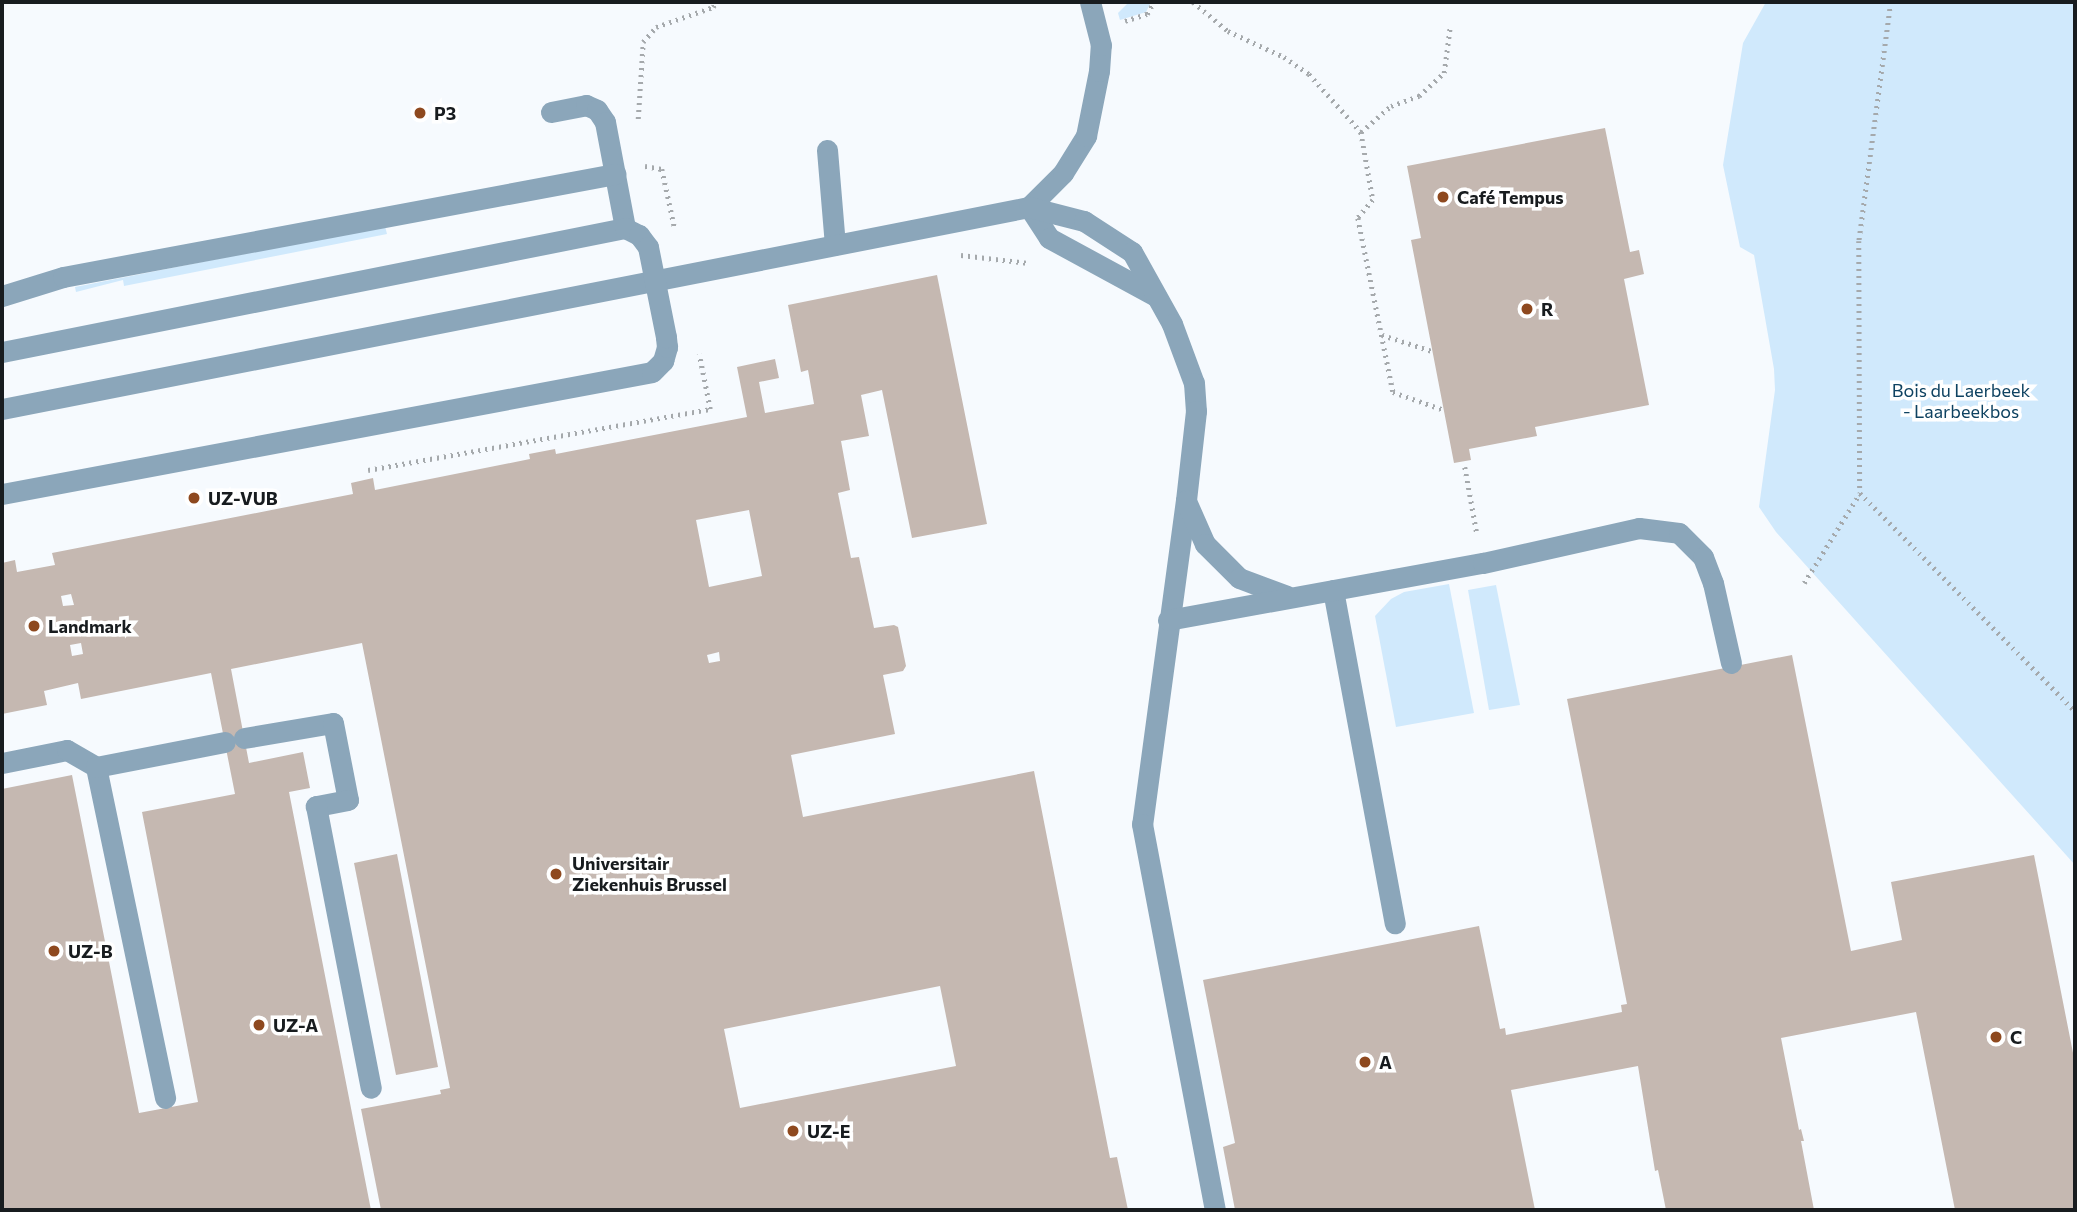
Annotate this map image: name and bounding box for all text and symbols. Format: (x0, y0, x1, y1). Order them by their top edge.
place label: P3 (434, 102, 456, 124)
marker: P3 (412, 105, 428, 121)
place label: Café Tempus (1457, 186, 1564, 208)
marker: Café Tempus (1435, 189, 1451, 205)
place label: R (1541, 298, 1553, 320)
marker: R (1519, 301, 1535, 317)
park label: Bois du Laerbeek - Laarbeekbos (1892, 380, 2030, 422)
place label: UZ-VUB (208, 487, 278, 509)
marker: UZ-VUB (186, 490, 202, 506)
place label: Landmark (48, 615, 132, 637)
marker: Landmark (26, 618, 42, 634)
place label: Universitair Ziekenhuis Brussel (572, 853, 727, 896)
marker: Universitair Ziekenhuis Brussel (546, 864, 566, 884)
place label: UZ-B (68, 940, 113, 962)
marker: UZ-B (46, 943, 62, 959)
place label: UZ-A (273, 1014, 318, 1036)
marker: UZ-A (251, 1017, 267, 1033)
place label: C (2010, 1026, 2022, 1048)
marker: C (1988, 1029, 2004, 1045)
place label: A (1379, 1051, 1392, 1073)
marker: A (1357, 1054, 1373, 1070)
place label: UZ-E (807, 1120, 850, 1142)
marker: UZ-E (785, 1123, 801, 1139)

